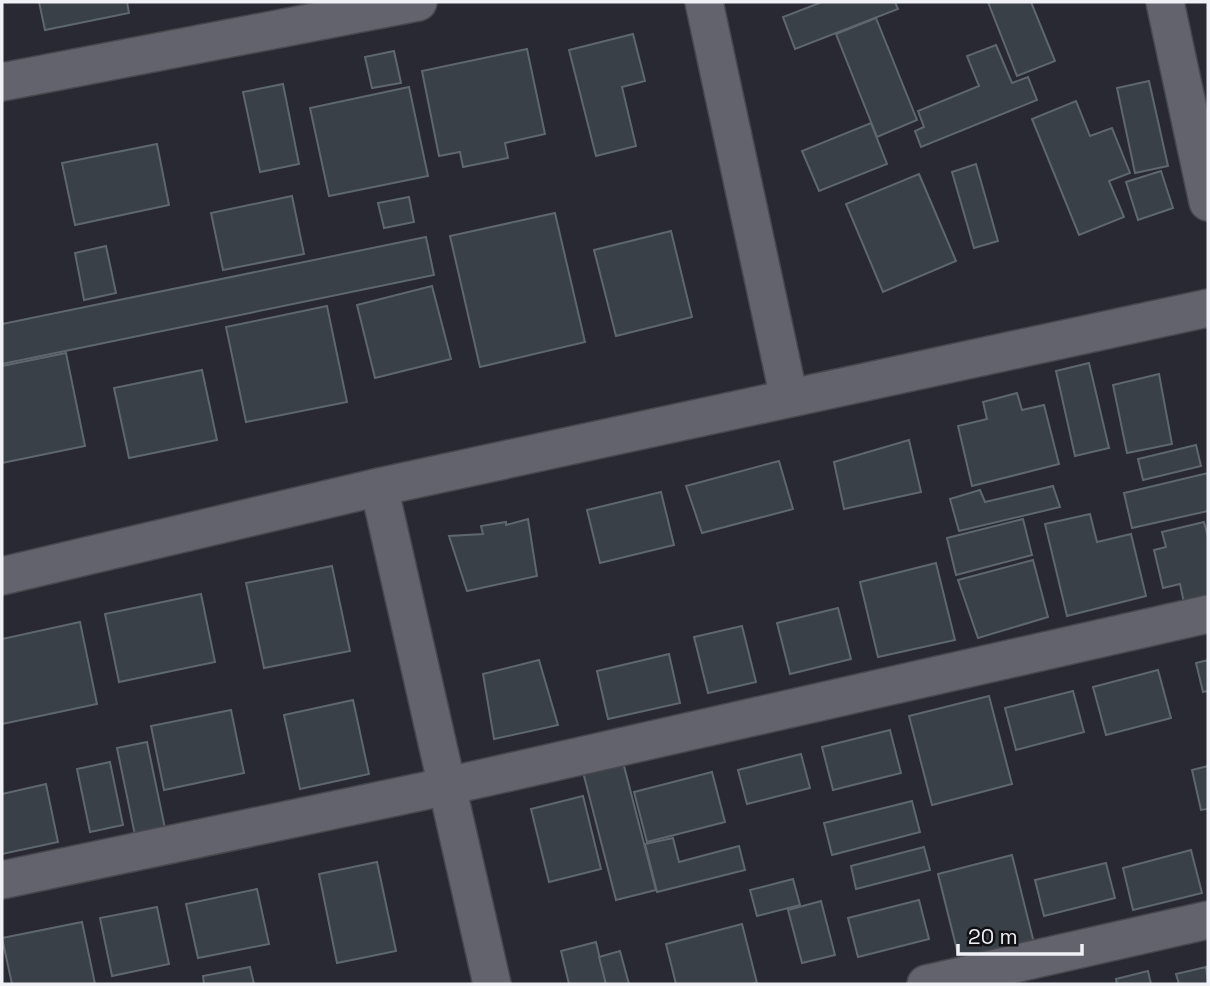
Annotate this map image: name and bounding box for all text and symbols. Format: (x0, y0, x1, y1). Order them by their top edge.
scale bar (958, 912, 1082, 956)
text: 20 m (968, 923, 1018, 950)

